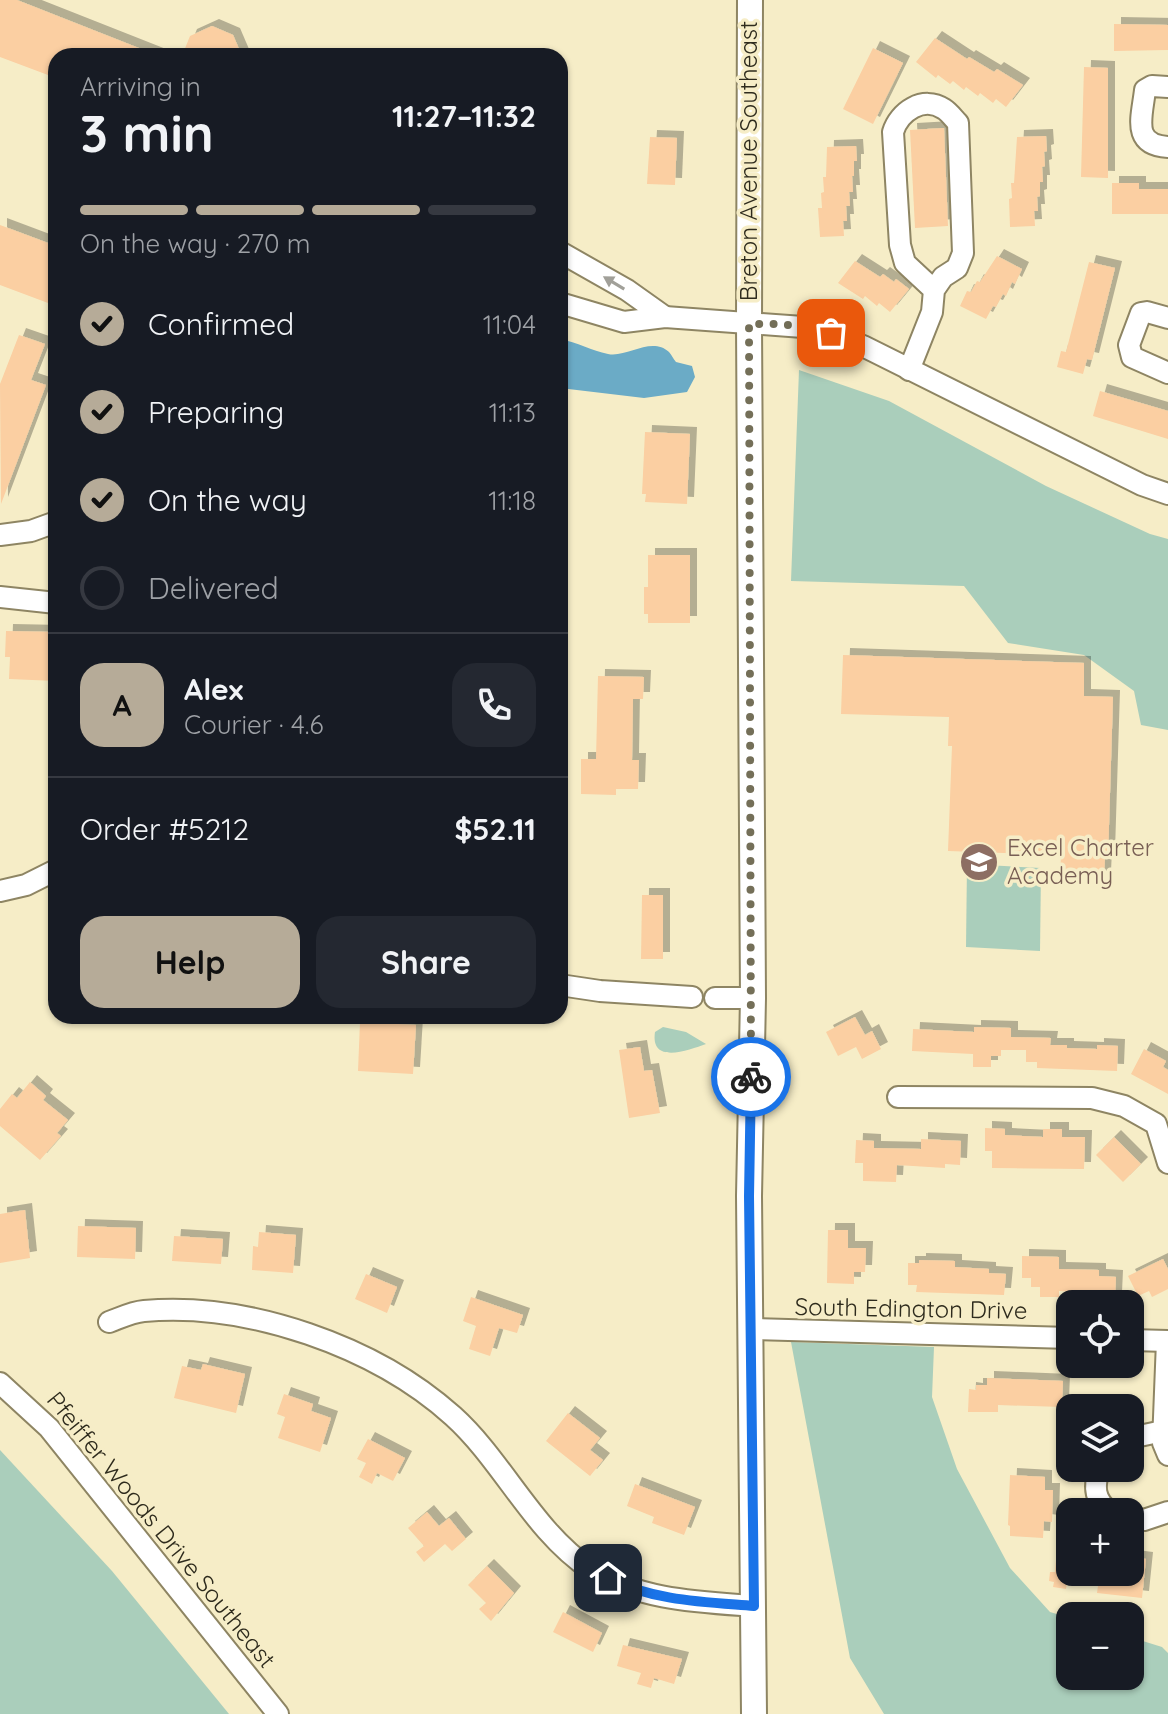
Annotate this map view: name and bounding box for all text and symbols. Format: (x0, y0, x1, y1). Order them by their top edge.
street label: Breton Avenue Southeast (733, 21, 763, 301)
text: Arriving in (80, 70, 201, 103)
text: 11:27–11:32 (392, 97, 536, 135)
text: 3 min (80, 100, 214, 165)
text: On the way · 270 m (80, 227, 310, 260)
one-way arrow (603, 276, 625, 290)
pin (797, 299, 865, 367)
icon: check (80, 302, 124, 346)
text: Confirmed (148, 305, 294, 343)
text: 11:04 (483, 308, 536, 341)
icon: bag (809, 311, 853, 355)
icon: check (80, 390, 124, 434)
text: Preparing (148, 393, 284, 431)
text: 11:13 (489, 396, 536, 429)
icon: check (80, 478, 124, 522)
text: On the way (148, 481, 307, 519)
text: 11:18 (488, 484, 536, 517)
text: Delivered (148, 569, 279, 607)
button: phone (452, 663, 536, 747)
text: Alex (184, 670, 243, 708)
text: A (112, 686, 132, 724)
text: Courier · 4.6 (184, 708, 323, 741)
text: Order #5212 (80, 810, 249, 848)
text: $52.11 (454, 810, 536, 848)
place label: Excel Charter Academy (1007, 832, 1154, 890)
school or university icon: Excel Charter Academy (958, 841, 1000, 883)
button: Help (80, 916, 300, 1008)
button: Share (316, 916, 536, 1008)
courier (711, 1037, 791, 1117)
icon: bike (729, 1055, 773, 1099)
map controls (1056, 1290, 1144, 1690)
button: locate (1056, 1290, 1144, 1378)
street label: South Edington Drive (794, 1291, 1028, 1325)
street label: Pfeiffer Woods Drive Southeast (41, 1385, 283, 1674)
button: layers (1056, 1394, 1144, 1482)
button: + (1056, 1498, 1144, 1586)
pin (574, 1544, 642, 1612)
icon: home (586, 1556, 630, 1600)
button: − (1056, 1602, 1144, 1690)

